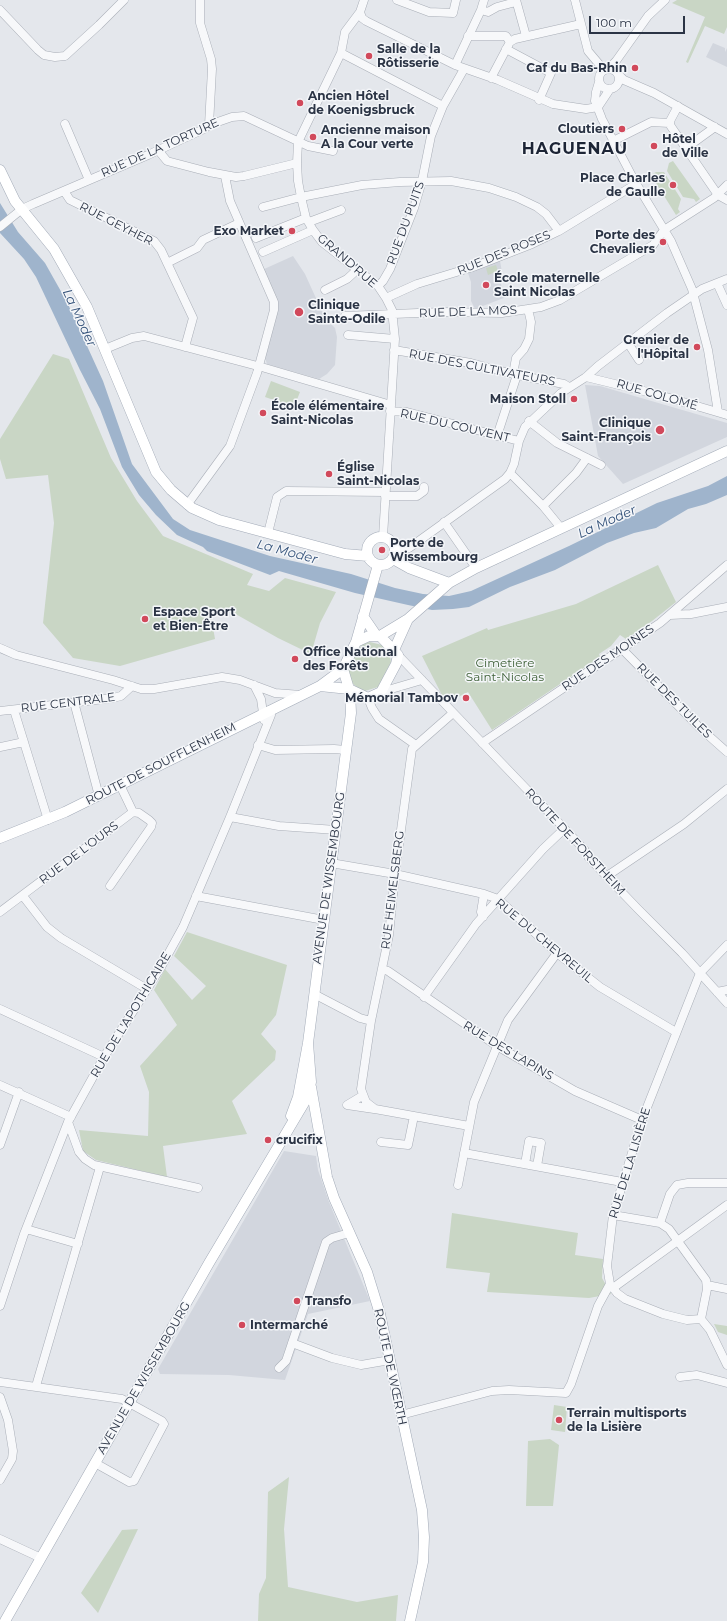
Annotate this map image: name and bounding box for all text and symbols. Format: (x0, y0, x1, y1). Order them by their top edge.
scale bar (591, 8, 687, 34)
text: 100 m (596, 15, 632, 30)
place label: Salle de la Rôtisserie (377, 42, 441, 70)
marker: Salle de la Rôtisserie (364, 51, 374, 61)
place label: Caf du Bas-Rhin (526, 61, 627, 75)
marker: Caf du Bas-Rhin (630, 63, 640, 73)
place label: Ancien Hôtel de Koenigsbruck (308, 89, 415, 117)
marker: Ancien Hôtel de Koenigsbruck (295, 98, 305, 108)
street label: RUE DE LA TORTURE (99, 115, 221, 181)
place label: Cloutiers (558, 122, 614, 136)
place label: Ancienne maison A la Cour verte (321, 123, 430, 151)
marker: Cloutiers (617, 124, 627, 134)
marker: Ancienne maison A la Cour verte (308, 132, 318, 142)
place label: Hôtel de Ville (662, 132, 709, 160)
district label: HAGUENAU (522, 139, 628, 159)
marker: Hôtel de Ville (649, 141, 659, 151)
place label: Place Charles de Gaulle (580, 171, 665, 199)
street label: RUE DU PUITS (384, 179, 428, 267)
marker: Place Charles de Gaulle (668, 180, 678, 190)
street label: RUE GEYHER (77, 199, 155, 249)
place label: Exo Market (213, 224, 284, 238)
marker: Exo Market (287, 226, 297, 236)
street label: RUE DES ROSES (455, 228, 553, 278)
place label: Porte des Chevaliers (590, 228, 655, 256)
street label: GRAND'RUE (314, 231, 380, 291)
marker: Porte des Chevaliers (658, 237, 668, 247)
place label: École maternelle Saint Nicolas (494, 271, 600, 299)
marker: École maternelle Saint Nicolas (481, 280, 491, 290)
water label: La Moder (59, 287, 99, 349)
place label: Clinique Sainte-Odile (308, 298, 386, 326)
street label: RUE DE LA MOS (419, 303, 517, 321)
marker: Clinique Sainte-Odile (293, 306, 305, 318)
place label: Grenier de l'Hôpital (623, 333, 689, 361)
marker: Grenier de l'Hôpital (692, 342, 702, 352)
street label: RUE DES CULTIVATEURS (408, 347, 556, 389)
street label: RUE COLOMÉ (615, 377, 699, 413)
place label: Maison Stoll (490, 392, 566, 406)
marker: Maison Stoll (569, 394, 579, 404)
place label: École élémentaire Saint-Nicolas (271, 399, 384, 427)
street label: RUE DU COUVENT (399, 406, 511, 446)
marker: École élémentaire Saint-Nicolas (258, 408, 268, 418)
place label: Clinique Saint-François (561, 416, 651, 444)
marker: Clinique Saint-François (654, 424, 666, 436)
place label: Église Saint-Nicolas (337, 460, 419, 488)
marker: Église Saint-Nicolas (324, 469, 334, 479)
water label: La Moder (575, 502, 639, 542)
water label: La Moder (255, 536, 319, 568)
place label: Porte de Wissembourg (390, 536, 478, 564)
marker: Porte de Wissembourg (377, 545, 387, 555)
place label: Espace Sport et Bien-Être (153, 605, 235, 633)
marker: Espace Sport et Bien-Être (140, 614, 150, 624)
street label: RUE DES MOINES (559, 622, 657, 694)
place label: Office National des Forêts (303, 645, 397, 673)
marker: Office National des Forêts (290, 654, 300, 664)
park label: Cimetière Saint-Nicolas (466, 656, 544, 684)
street label: RUE DES TUILES (634, 661, 714, 741)
street label: RUE CENTRALE (20, 690, 116, 716)
place label: Mémorial Tambov (345, 691, 458, 705)
marker: Mémorial Tambov (461, 693, 471, 703)
street label: ROUTE DE SOUFFLENHEIM (83, 720, 239, 808)
street label: ROUTE DE FORSTHEIM (522, 786, 628, 898)
street label: AVENUE DE WISSEMBOURG (310, 791, 348, 965)
street label: RUE DE L'OURS (37, 819, 121, 887)
street label: RUE HEIMELSBERG (379, 830, 407, 950)
street label: RUE DU CHEVREUIL (492, 896, 596, 986)
street label: RUE DE L'APOTHICAIRE (88, 950, 174, 1080)
street label: RUE DES LAPINS (460, 1018, 556, 1084)
street label: RUE DE LA LISIÈRE (606, 1106, 654, 1220)
place label: crucifix (276, 1133, 323, 1147)
marker: crucifix (263, 1135, 273, 1145)
place label: Transfo (305, 1294, 351, 1308)
marker: Transfo (292, 1296, 302, 1306)
street label: AVENUE DE WISSEMBOURG (94, 1299, 194, 1457)
street label: ROUTE DE WŒRTH (371, 1307, 409, 1427)
place label: Intermarché (250, 1318, 328, 1332)
marker: Intermarché (237, 1320, 247, 1330)
place label: Terrain multisports de la Lisière (567, 1406, 687, 1434)
marker: Terrain multisports de la Lisière (554, 1415, 564, 1425)

